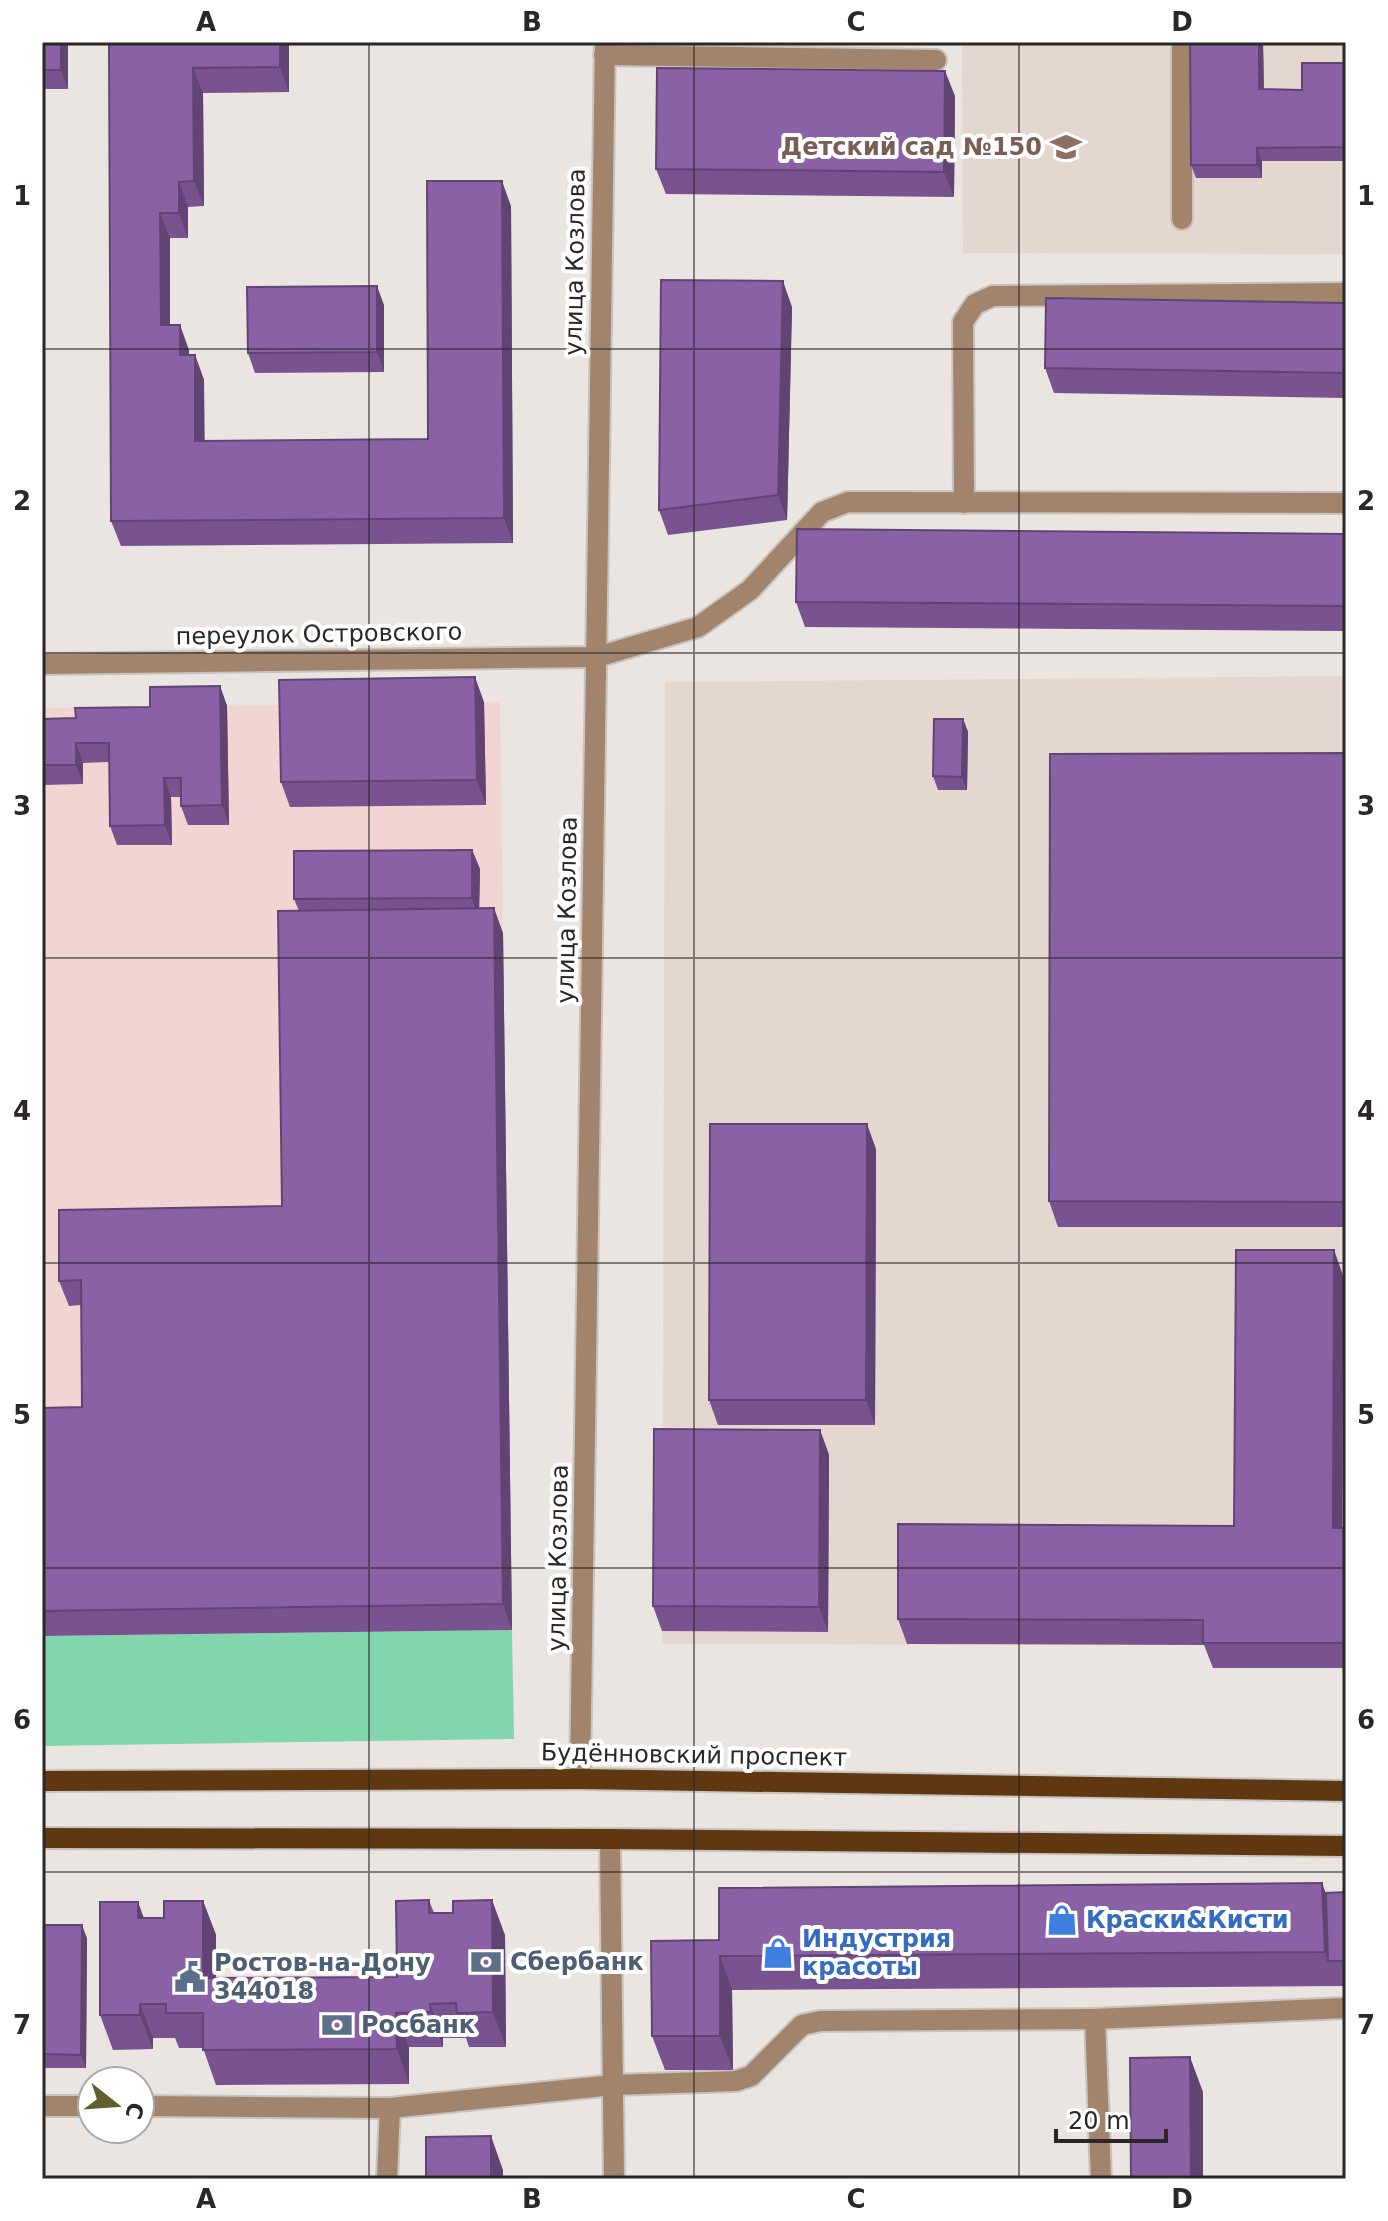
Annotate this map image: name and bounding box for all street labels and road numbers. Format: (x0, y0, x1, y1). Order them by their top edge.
street label: улица Козлова (559, 168, 591, 356)
street label: переулок Островского (175, 618, 463, 650)
street label: улица Козлова (551, 816, 583, 1004)
street label: улица Козлова (542, 1464, 574, 1652)
street label: Будённовский проспект (541, 1738, 847, 1772)

